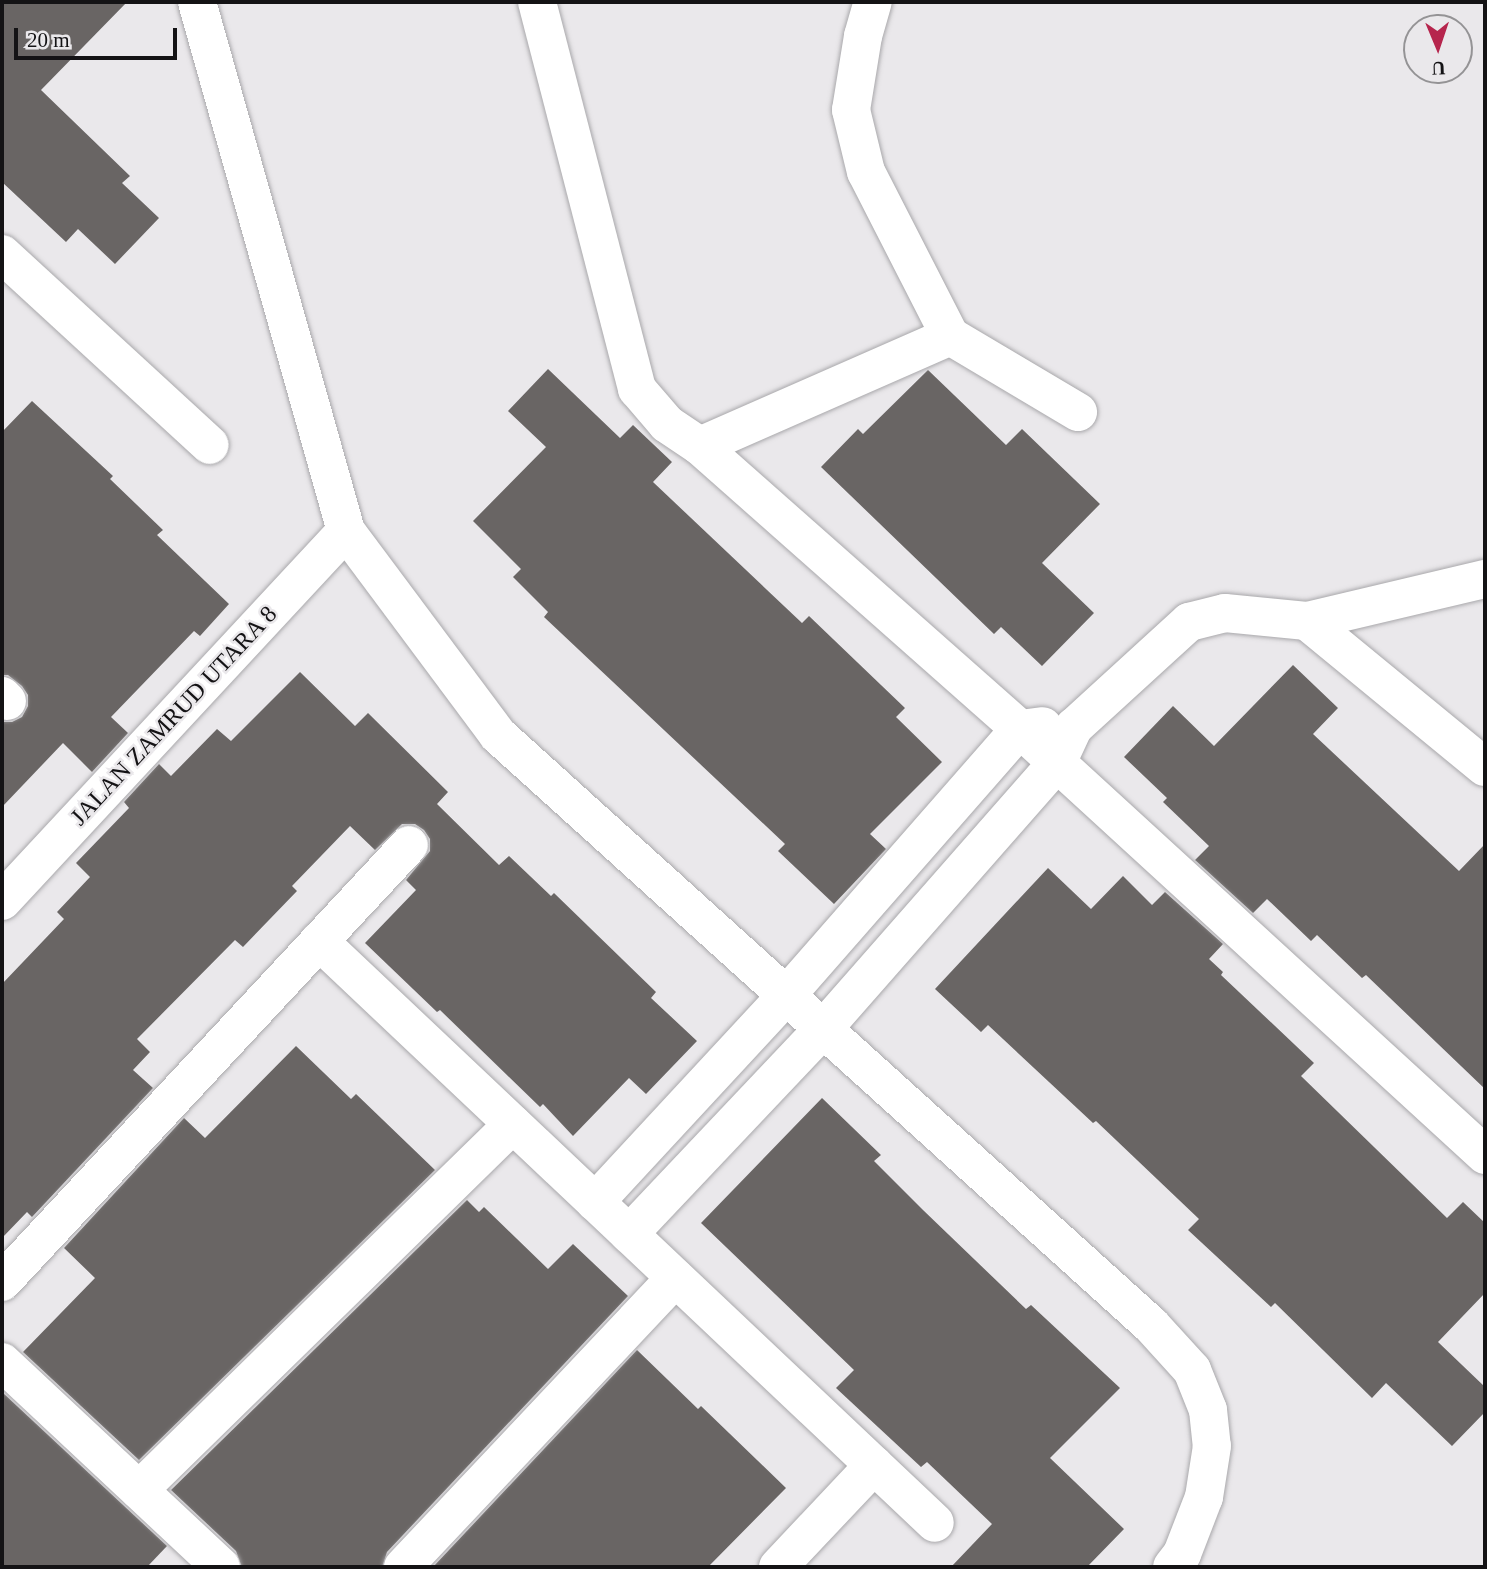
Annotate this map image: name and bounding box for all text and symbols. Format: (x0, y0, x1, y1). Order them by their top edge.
scale bar (18, 14, 180, 58)
north arrow (1403, 14, 1473, 84)
text: 20 m (27, 28, 70, 52)
text: U (1431, 58, 1446, 79)
street label: JALAN ZAMRUD UTARA 8 (64, 600, 284, 832)

